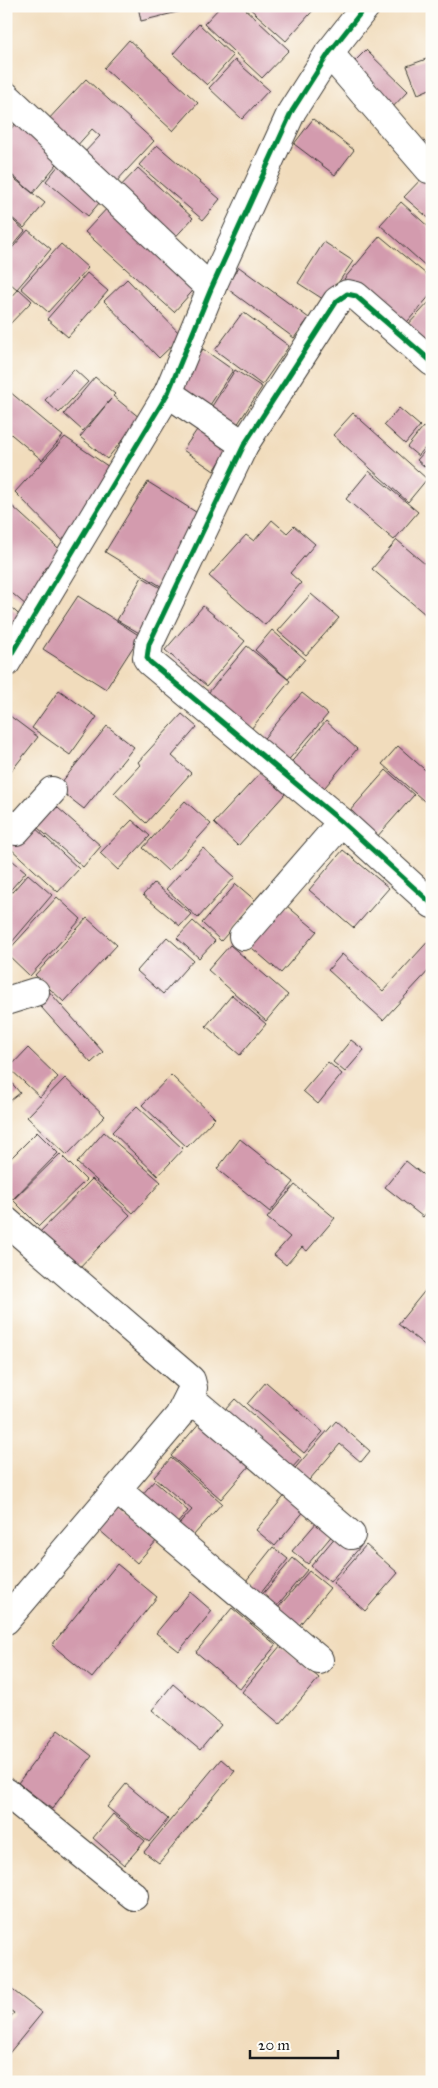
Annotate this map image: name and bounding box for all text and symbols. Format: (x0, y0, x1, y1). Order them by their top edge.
scale bar (250, 2028, 338, 2060)
text: 20 m (258, 2036, 290, 2054)

